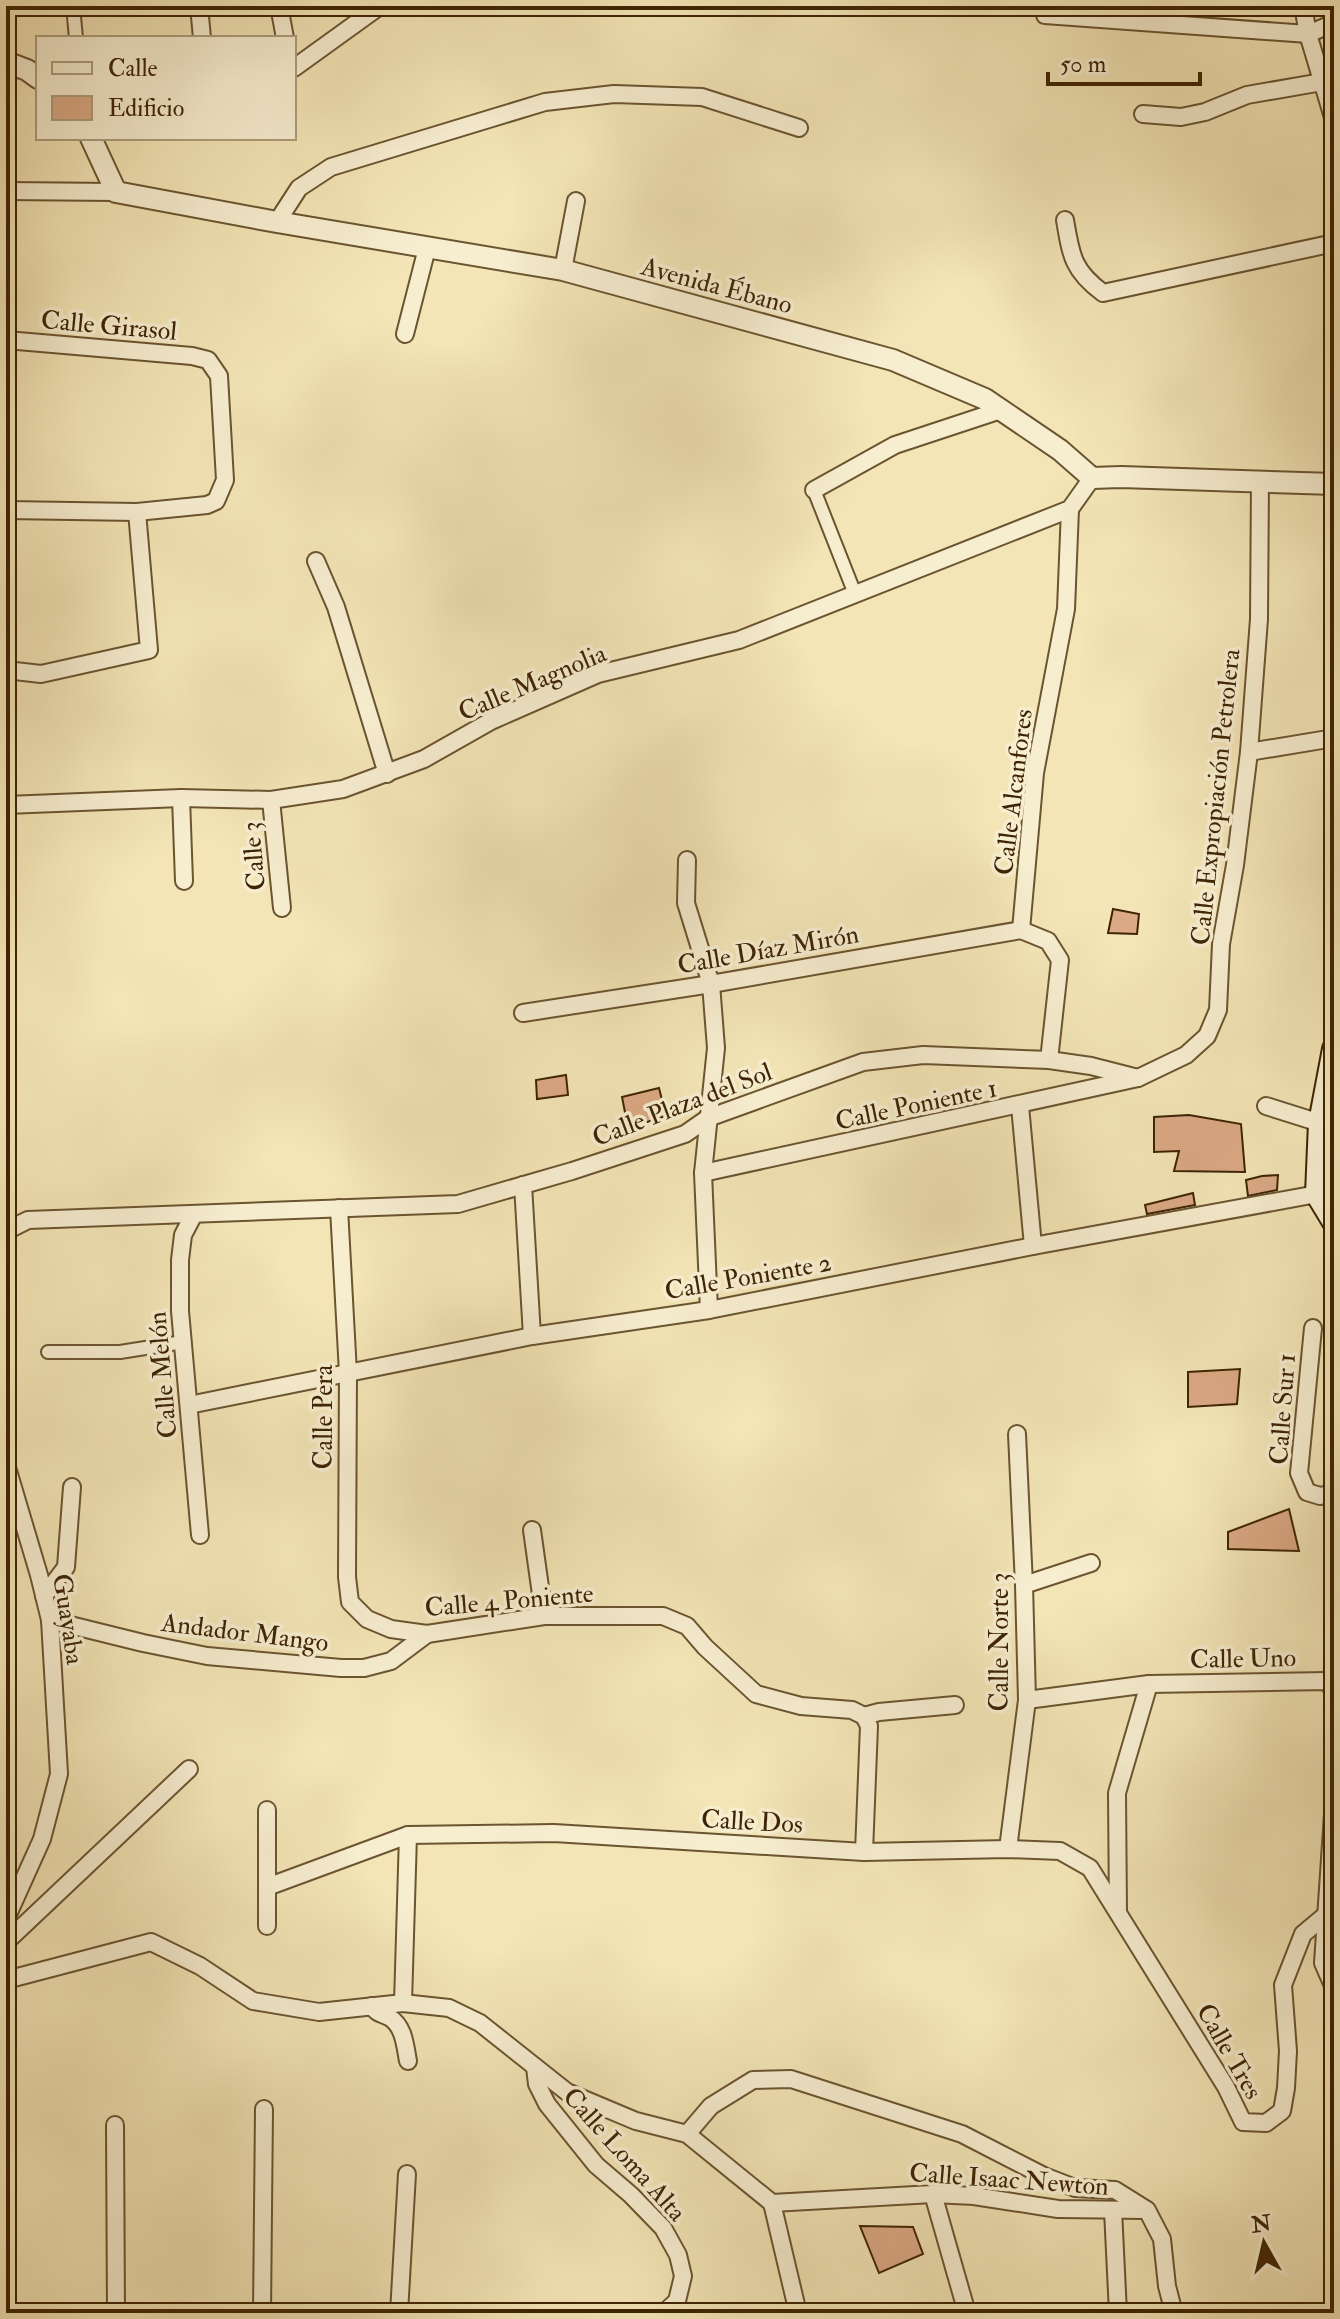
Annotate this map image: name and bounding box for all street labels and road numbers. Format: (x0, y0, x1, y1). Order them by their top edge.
street label: Avenida Ébano (637, 248, 796, 321)
street label: Calle Girasol (40, 304, 179, 348)
street label: Calle Magnolia (454, 637, 611, 728)
street label: Calle Expropiación Petrolera (1185, 647, 1248, 947)
street label: Calle Alcanfores (988, 707, 1040, 877)
street label: Calle 3 (235, 820, 273, 892)
street label: Calle Díaz Mirón (675, 918, 861, 982)
street label: Calle Plaza del Sol (588, 1056, 777, 1154)
street label: Calle Poniente 1 (832, 1072, 1000, 1138)
street label: Calle Poniente 2 (662, 1247, 834, 1307)
street label: Calle Melón (142, 1310, 184, 1440)
street label: Calle Sur 1 (1263, 1352, 1303, 1466)
street label: Calle Pera (308, 1364, 340, 1469)
street label: Guayaba (45, 1572, 91, 1667)
street label: Calle Norte 3 (984, 1573, 1016, 1711)
street label: Calle 4 Poniente (423, 1578, 595, 1624)
street label: Andador Mango (158, 1607, 330, 1659)
street label: Calle Uno (1190, 1642, 1296, 1676)
street label: Calle Dos (700, 1803, 804, 1841)
street label: Calle Tres (1189, 1998, 1269, 2105)
street label: Calle Loma Alta (556, 2081, 693, 2228)
street label: Calle Isaac Newton (908, 2157, 1110, 2203)

